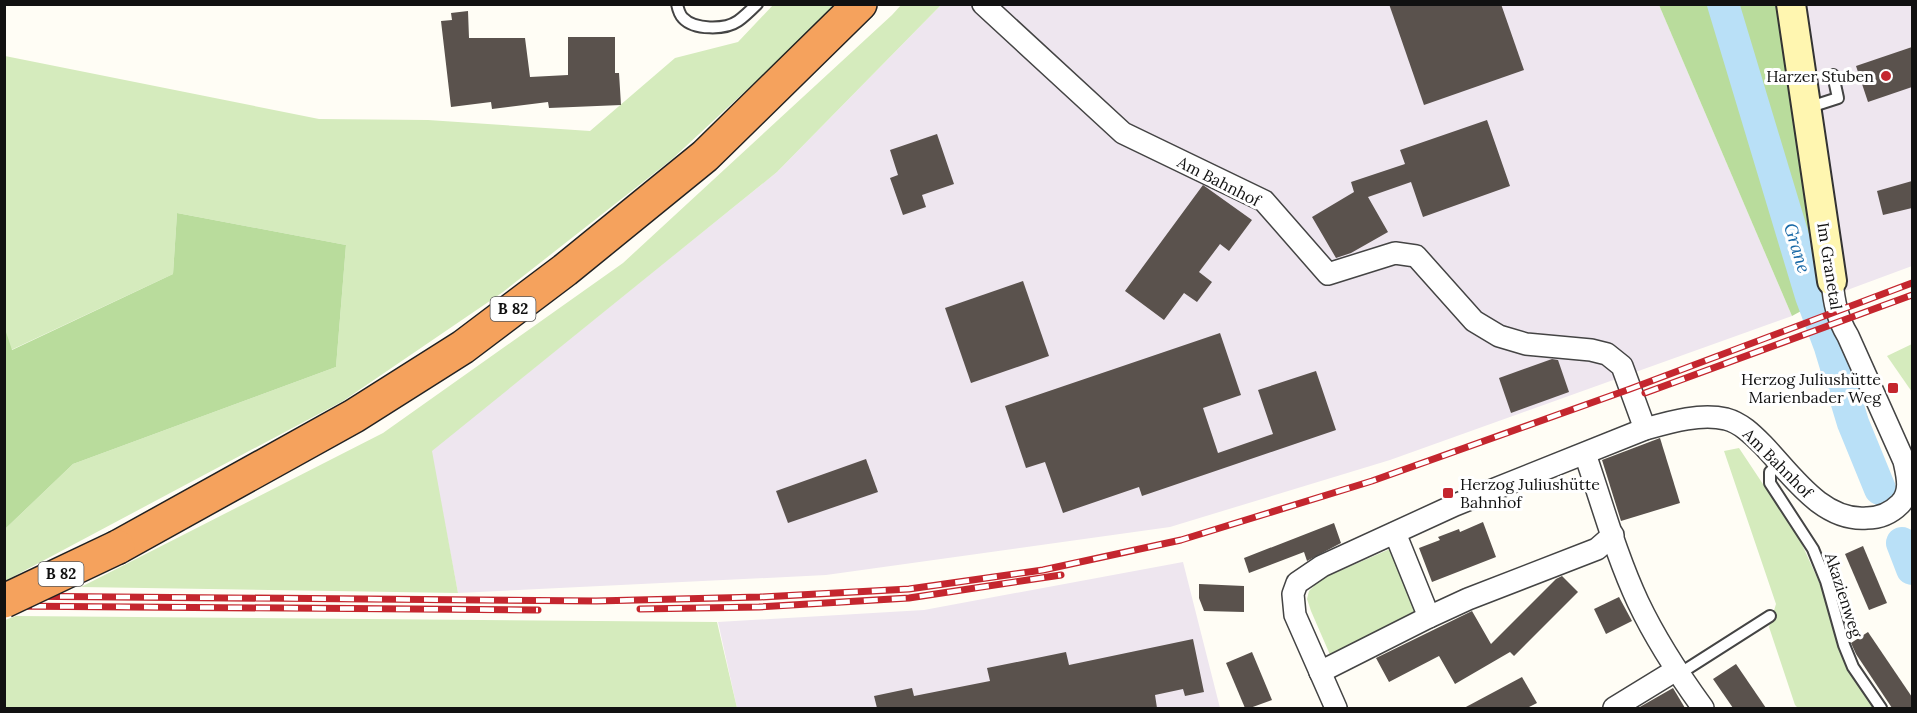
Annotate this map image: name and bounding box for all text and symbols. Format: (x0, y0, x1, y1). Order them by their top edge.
place label: Harzer Stuben (1766, 66, 1874, 86)
marker: Harzer Stuben (1879, 69, 1893, 83)
street label: Am Bahnhof (1173, 151, 1265, 211)
water label: Grane (1779, 220, 1816, 276)
street label: Im Granetal (1813, 221, 1847, 311)
road number: B 82 (490, 297, 536, 321)
place label: Herzog Juliushütte Marienbader Weg (1741, 369, 1882, 407)
marker: Herzog Juliushütte Marienbader Weg (1886, 381, 1900, 395)
street label: Am Bahnhof (1738, 423, 1818, 503)
place label: Herzog Juliushütte Bahnhof (1460, 474, 1600, 512)
marker: Herzog Juliushütte Bahnhof (1441, 486, 1455, 500)
street label: Akazienweg (1821, 549, 1867, 641)
road number: B 82 (38, 562, 84, 586)

